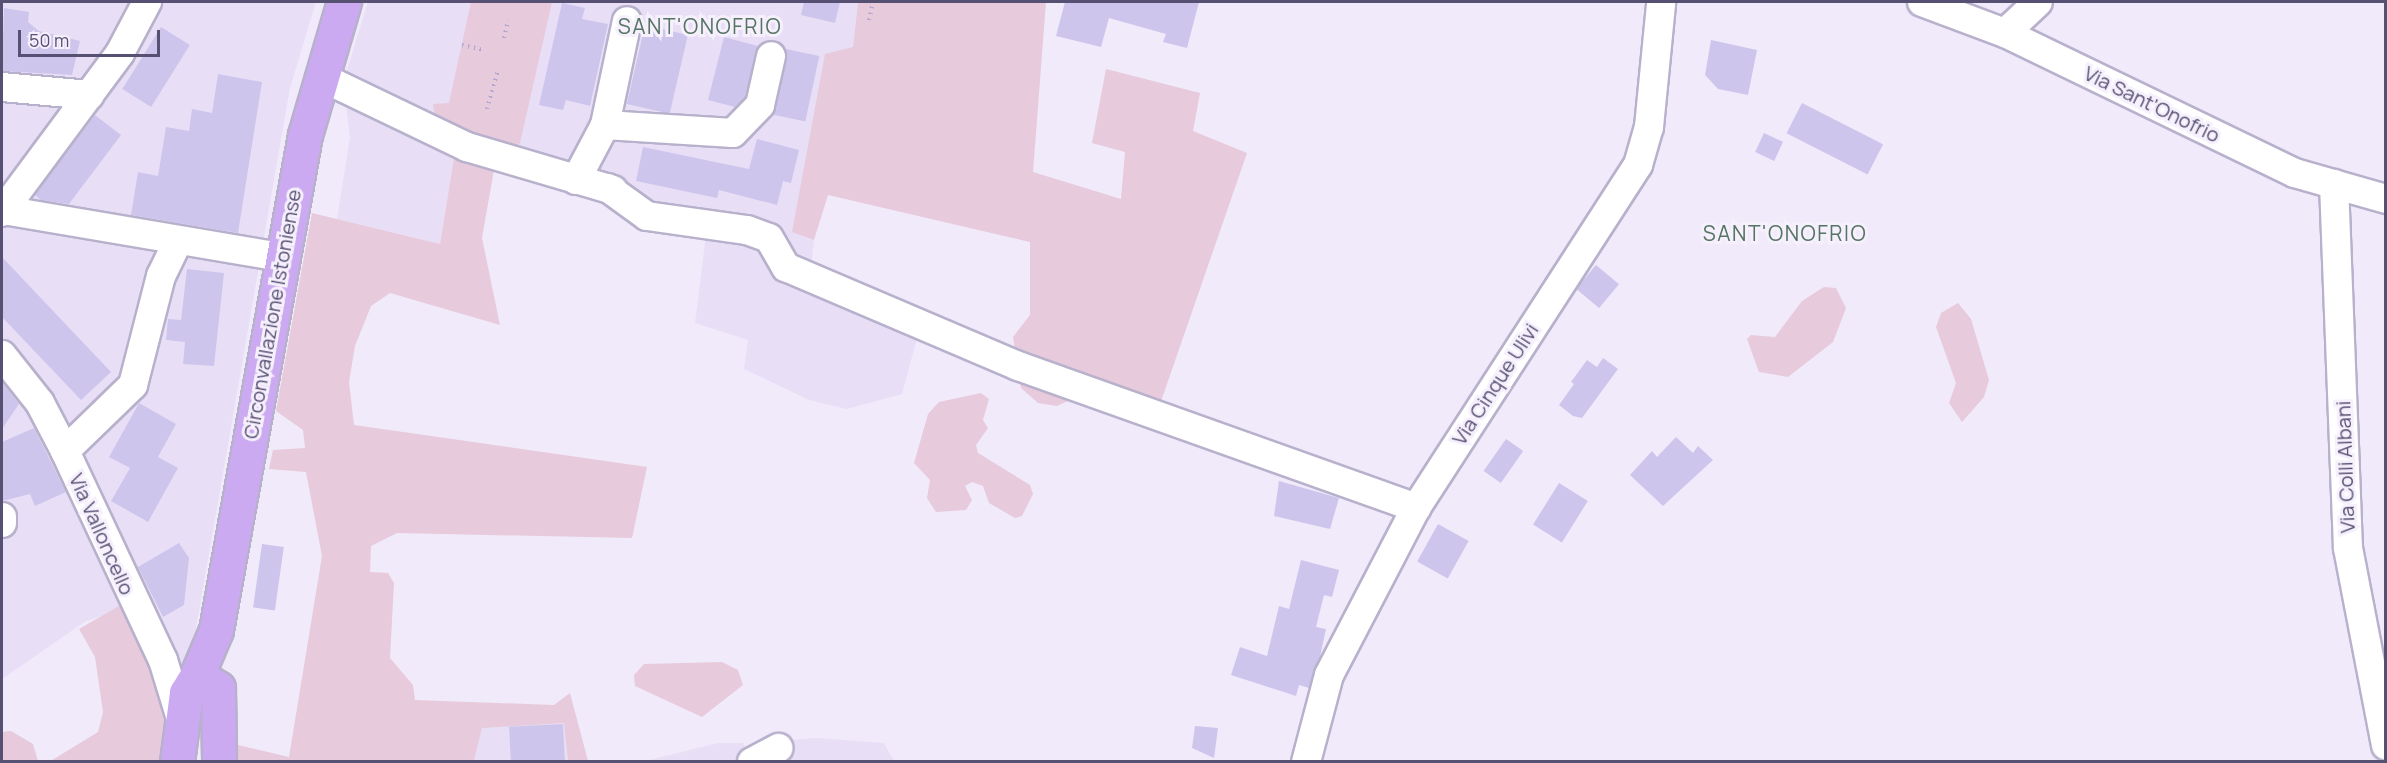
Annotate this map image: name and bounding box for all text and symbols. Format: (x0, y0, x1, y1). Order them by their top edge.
district label: SANT'ONOFRIO (618, 13, 782, 39)
scale bar (21, 18, 164, 56)
text: 50 m (29, 28, 69, 52)
street label: Via Sant'Onofrio (2080, 61, 2224, 147)
street label: Circonvallazione Istoniense (238, 187, 306, 441)
district label: SANT'ONOFRIO (1703, 220, 1867, 246)
street label: Via Cinque Ulivi (1447, 319, 1543, 449)
street label: Via Colli Albani (2331, 400, 2359, 534)
street label: Via Valloncello (65, 470, 139, 598)

